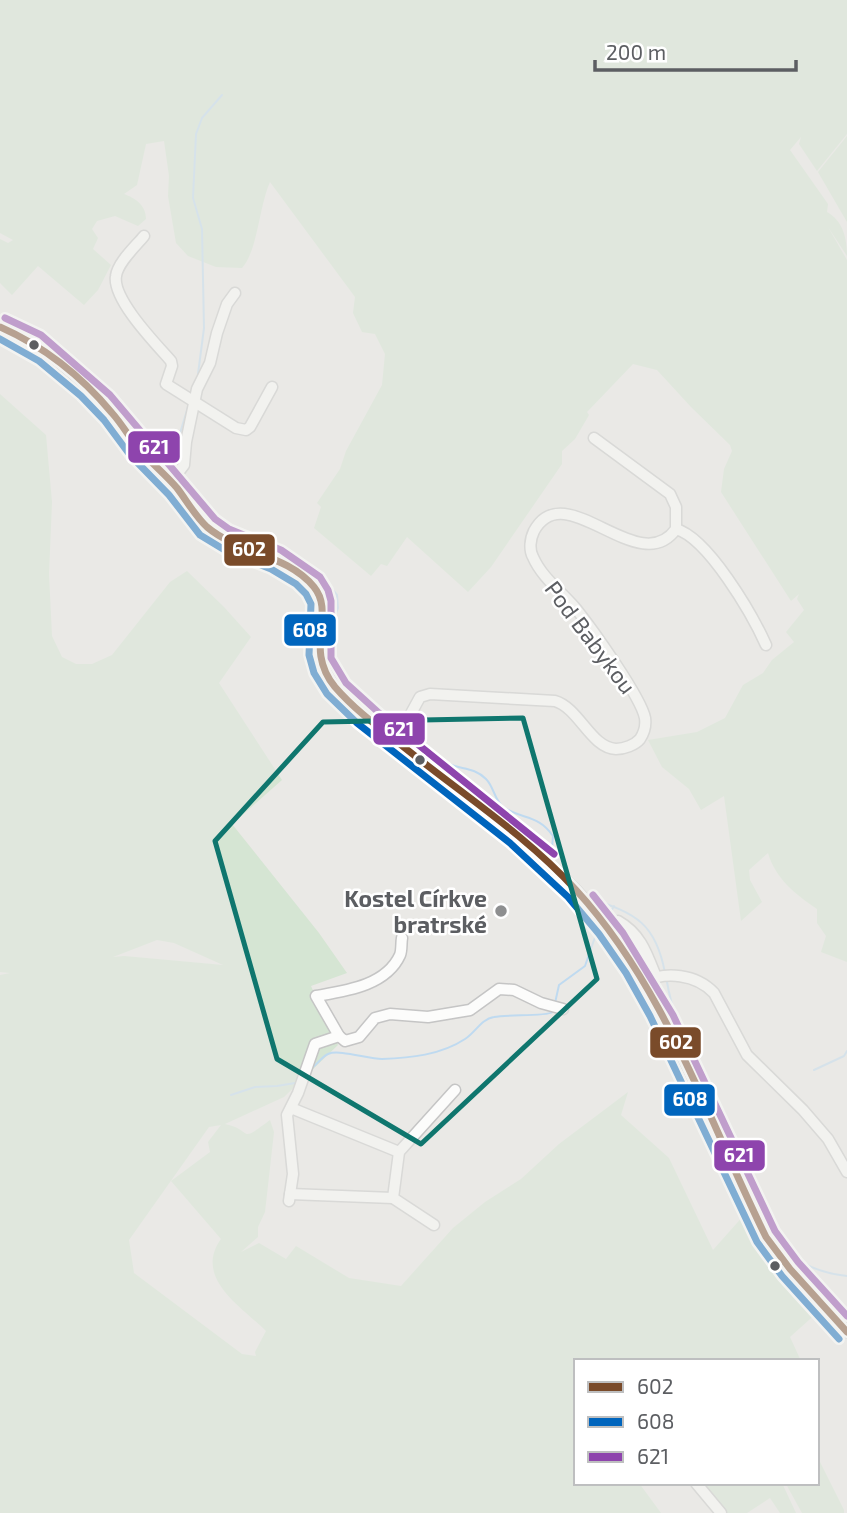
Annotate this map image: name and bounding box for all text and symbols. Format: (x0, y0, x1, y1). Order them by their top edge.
scale bar (595, 28, 796, 72)
text: 200 m (606, 39, 666, 64)
unlabelled marker (27, 338, 41, 352)
line badge: 621 (127, 430, 181, 464)
text: 621 (139, 435, 169, 458)
line badge: 602 (223, 533, 276, 567)
text: 602 (232, 537, 266, 560)
street label: Pod Babykou (539, 575, 643, 699)
line badge: 608 (283, 613, 337, 647)
text: 608 (292, 618, 328, 641)
line badge: 621 (372, 712, 426, 746)
text: 621 (384, 717, 414, 740)
unlabelled marker (413, 753, 427, 767)
place label: Kostel Církve bratrské (344, 884, 487, 938)
marker: Kostel Církve bratrské (493, 903, 509, 919)
line badge: 602 (649, 1026, 702, 1059)
text: 602 (659, 1030, 693, 1053)
line badge: 608 (663, 1083, 716, 1117)
text: 608 (672, 1087, 708, 1110)
line badge: 621 (713, 1139, 766, 1172)
text: 621 (724, 1143, 754, 1166)
unlabelled marker (768, 1259, 782, 1273)
legend (574, 1359, 819, 1485)
text: 602 (637, 1373, 673, 1398)
text: 608 (637, 1408, 674, 1433)
text: 621 (637, 1443, 669, 1468)

